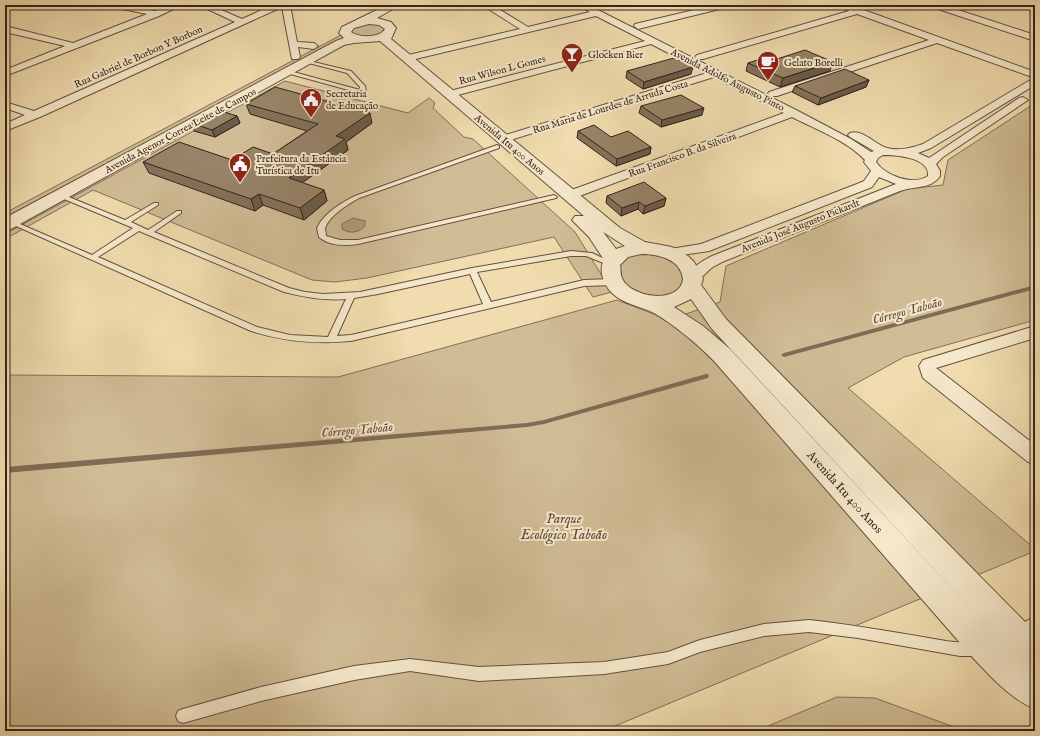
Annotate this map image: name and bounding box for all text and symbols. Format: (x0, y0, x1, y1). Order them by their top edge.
street label: Rua Gabriel de Borbon Y Borbon (72, 23, 205, 92)
bar icon: Glocken Bier (559, 41, 585, 74)
street label: Avenida Adolfo Augusto Pinto (667, 45, 787, 115)
place label: Glocken Bier (588, 49, 644, 62)
cafe icon: Gelato Borelli (755, 49, 781, 82)
street label: Rua Wilson L Gomes (458, 53, 548, 88)
place label: Gelato Borelli (784, 57, 843, 70)
street label: Rua Maria de Lourdes de Arruda Costa (531, 77, 690, 137)
street label: Avenida Agenor Correa Leite de Campos (102, 85, 259, 177)
public building icon: Secretaria de Educação (298, 86, 324, 119)
place label: Secretaria de Educação (326, 88, 379, 113)
street label: Avenida Itu 400 Anos (470, 111, 547, 179)
street label: Rua Francisco B. da Silveira (627, 130, 739, 181)
public building icon: Prefeitura da Estância Turística de Itu (227, 151, 253, 184)
place label: Prefeitura da Estância Turística de Itu (256, 153, 347, 178)
street label: Avenida José Augusto Pickardt (738, 196, 862, 257)
water label: Córrego Taboão (871, 294, 945, 330)
water label: Córrego Taboão (321, 419, 394, 443)
street label: Avenida Itu 400 Anos (803, 447, 886, 537)
park label: Parque Ecológico Taboão (520, 510, 607, 545)

